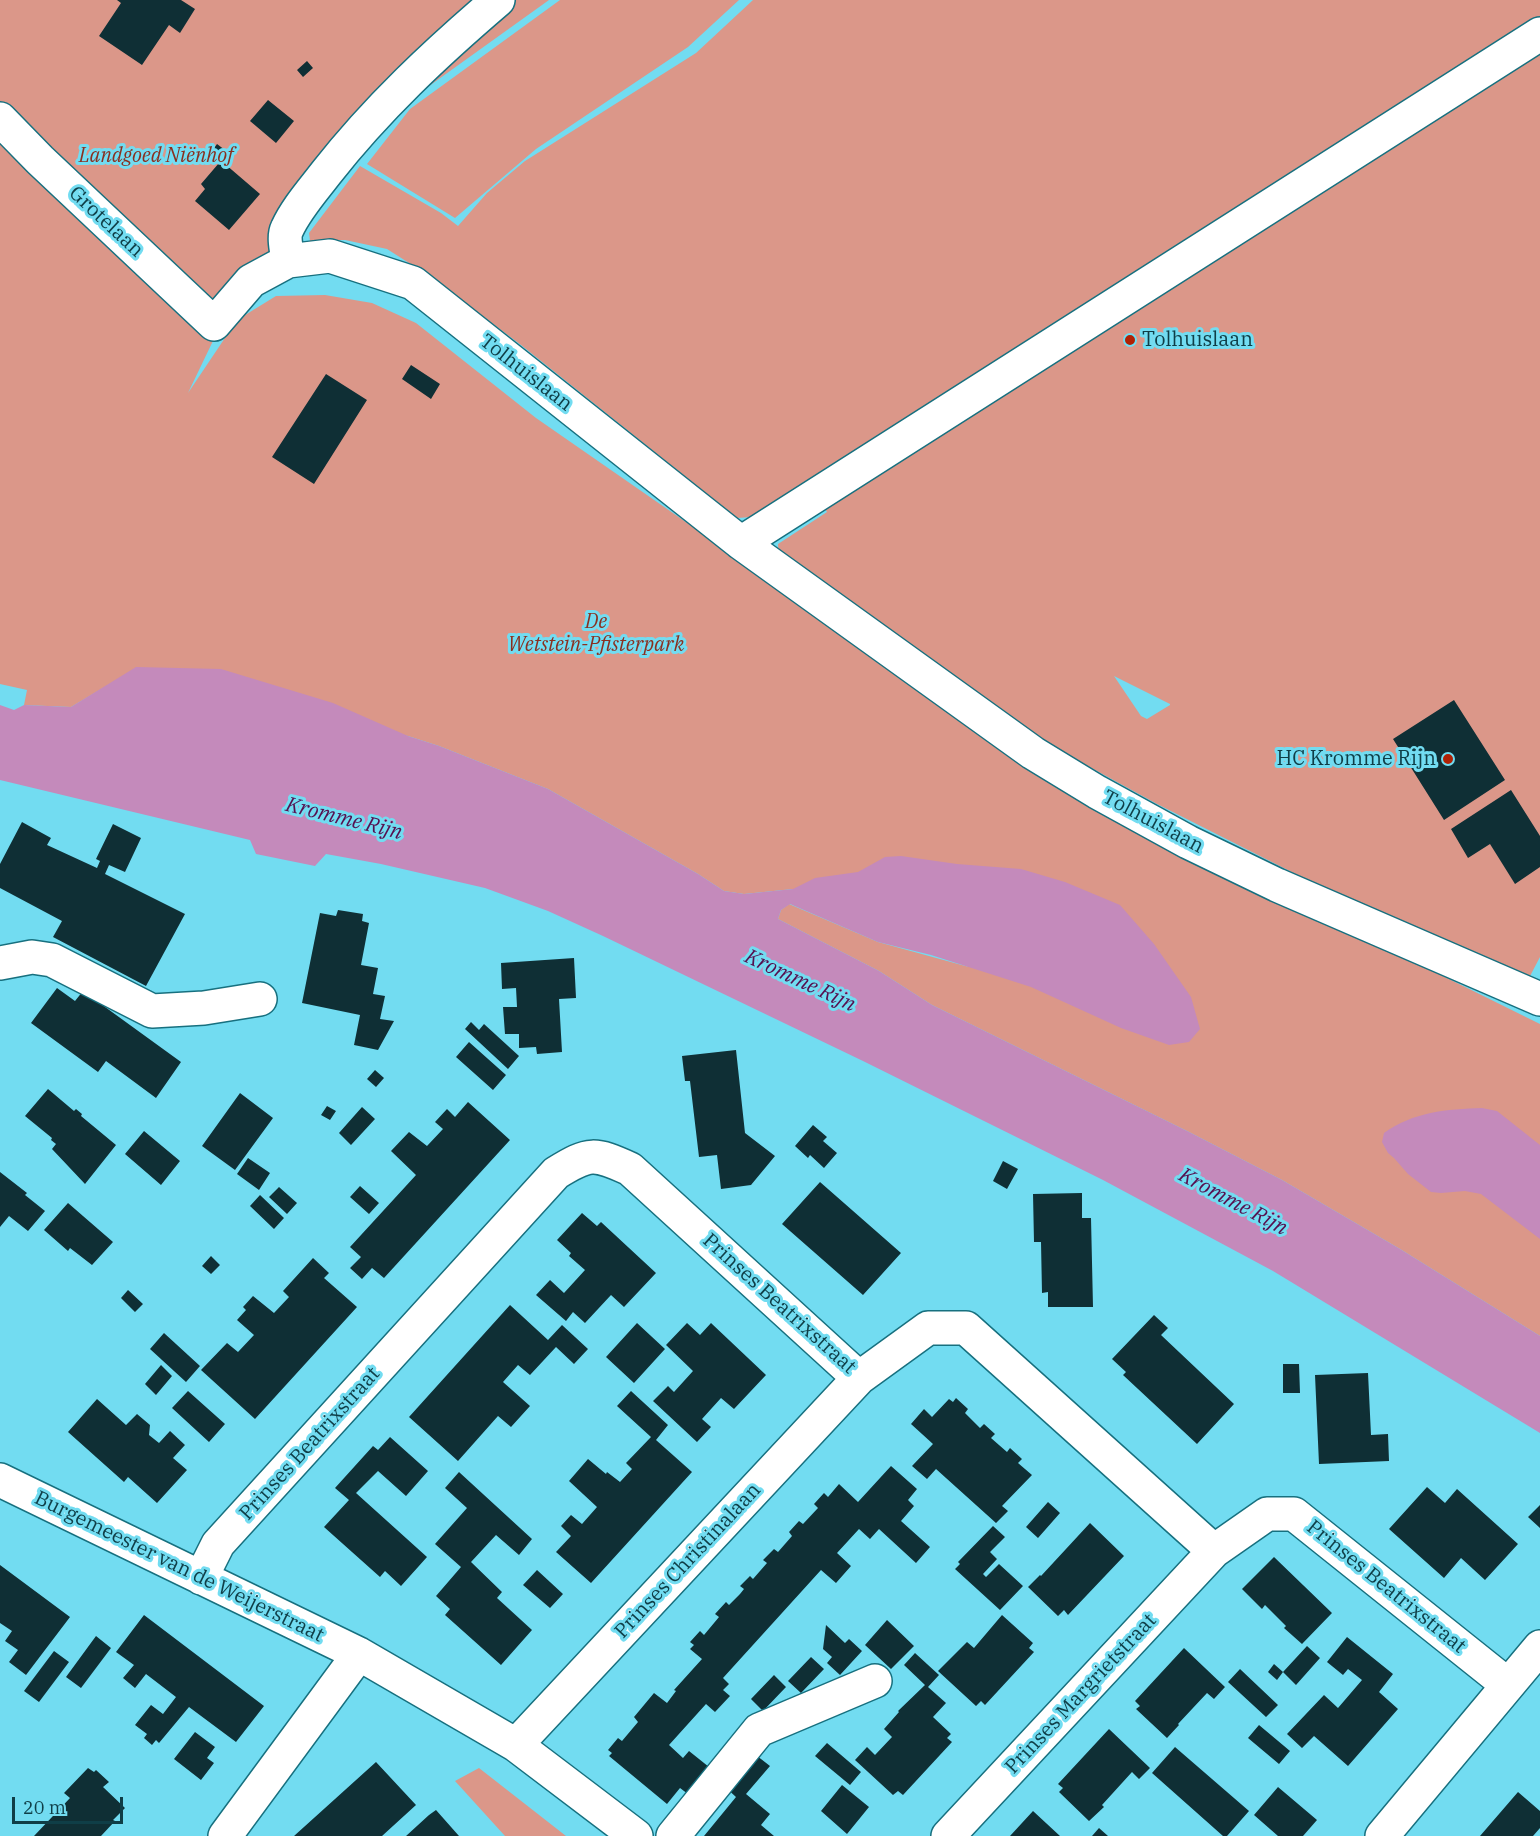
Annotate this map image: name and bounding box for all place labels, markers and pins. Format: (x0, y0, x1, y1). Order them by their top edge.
place label: Tolhuislaan (1142, 328, 1253, 352)
marker: Tolhuislaan (1123, 333, 1137, 347)
place label: HC Kromme Rijn (1277, 747, 1436, 771)
marker: HC Kromme Rijn (1441, 752, 1455, 766)

